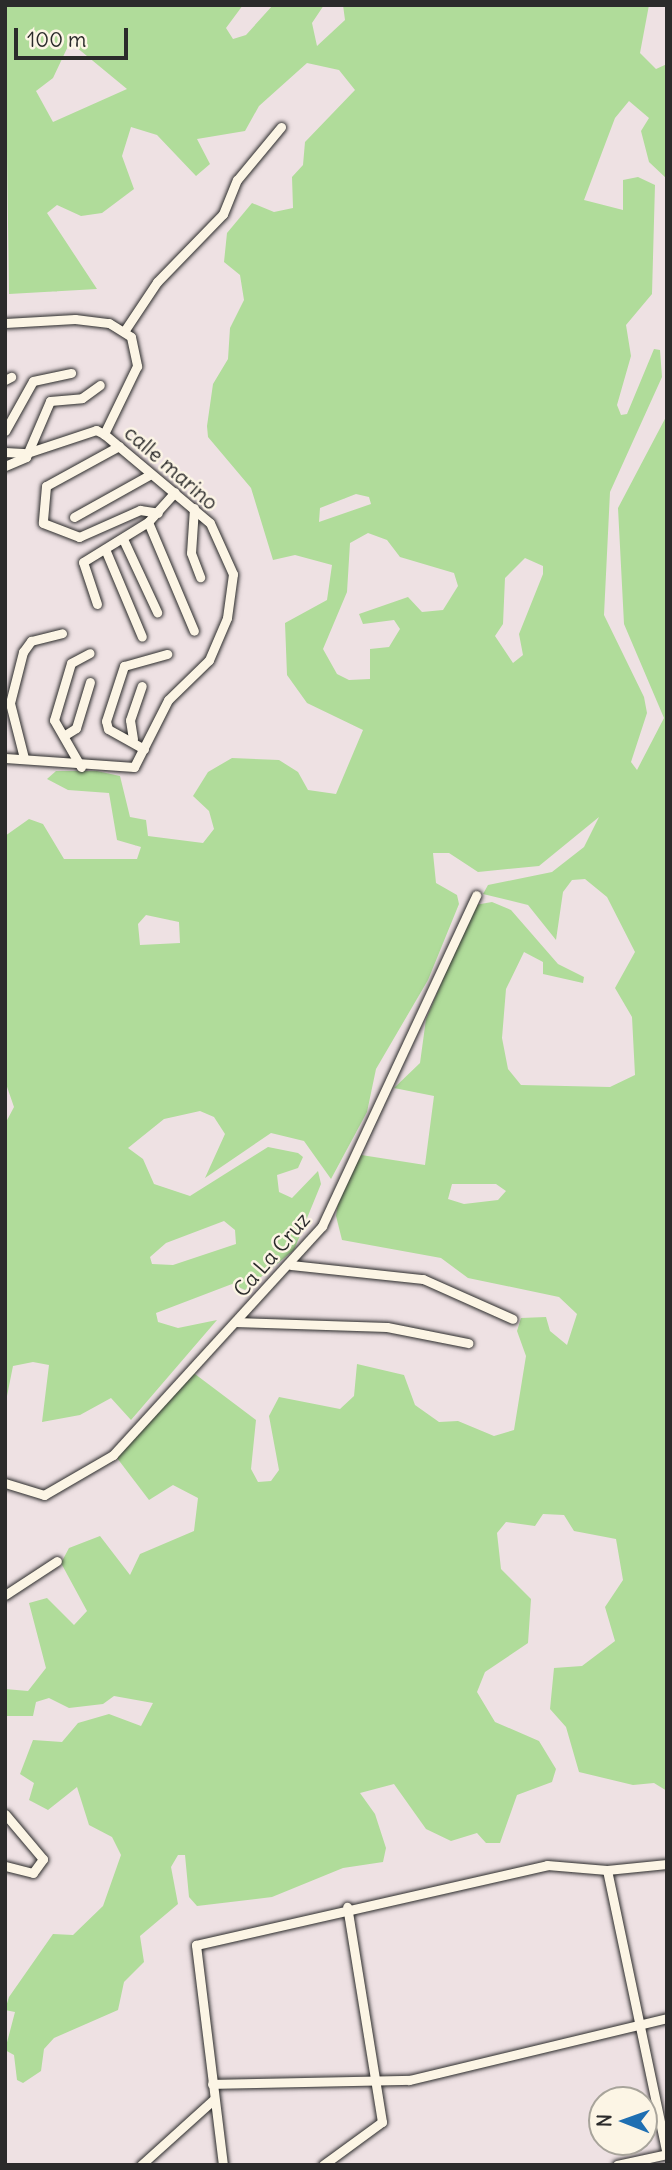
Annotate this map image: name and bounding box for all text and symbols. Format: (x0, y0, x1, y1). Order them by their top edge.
scale bar (18, 14, 131, 58)
text: 100 m (27, 26, 86, 53)
street label: calle marino (119, 420, 223, 516)
street label: Ca La Cruz (229, 1208, 315, 1302)
north arrow (588, 2086, 658, 2156)
text: N (592, 2114, 616, 2127)

